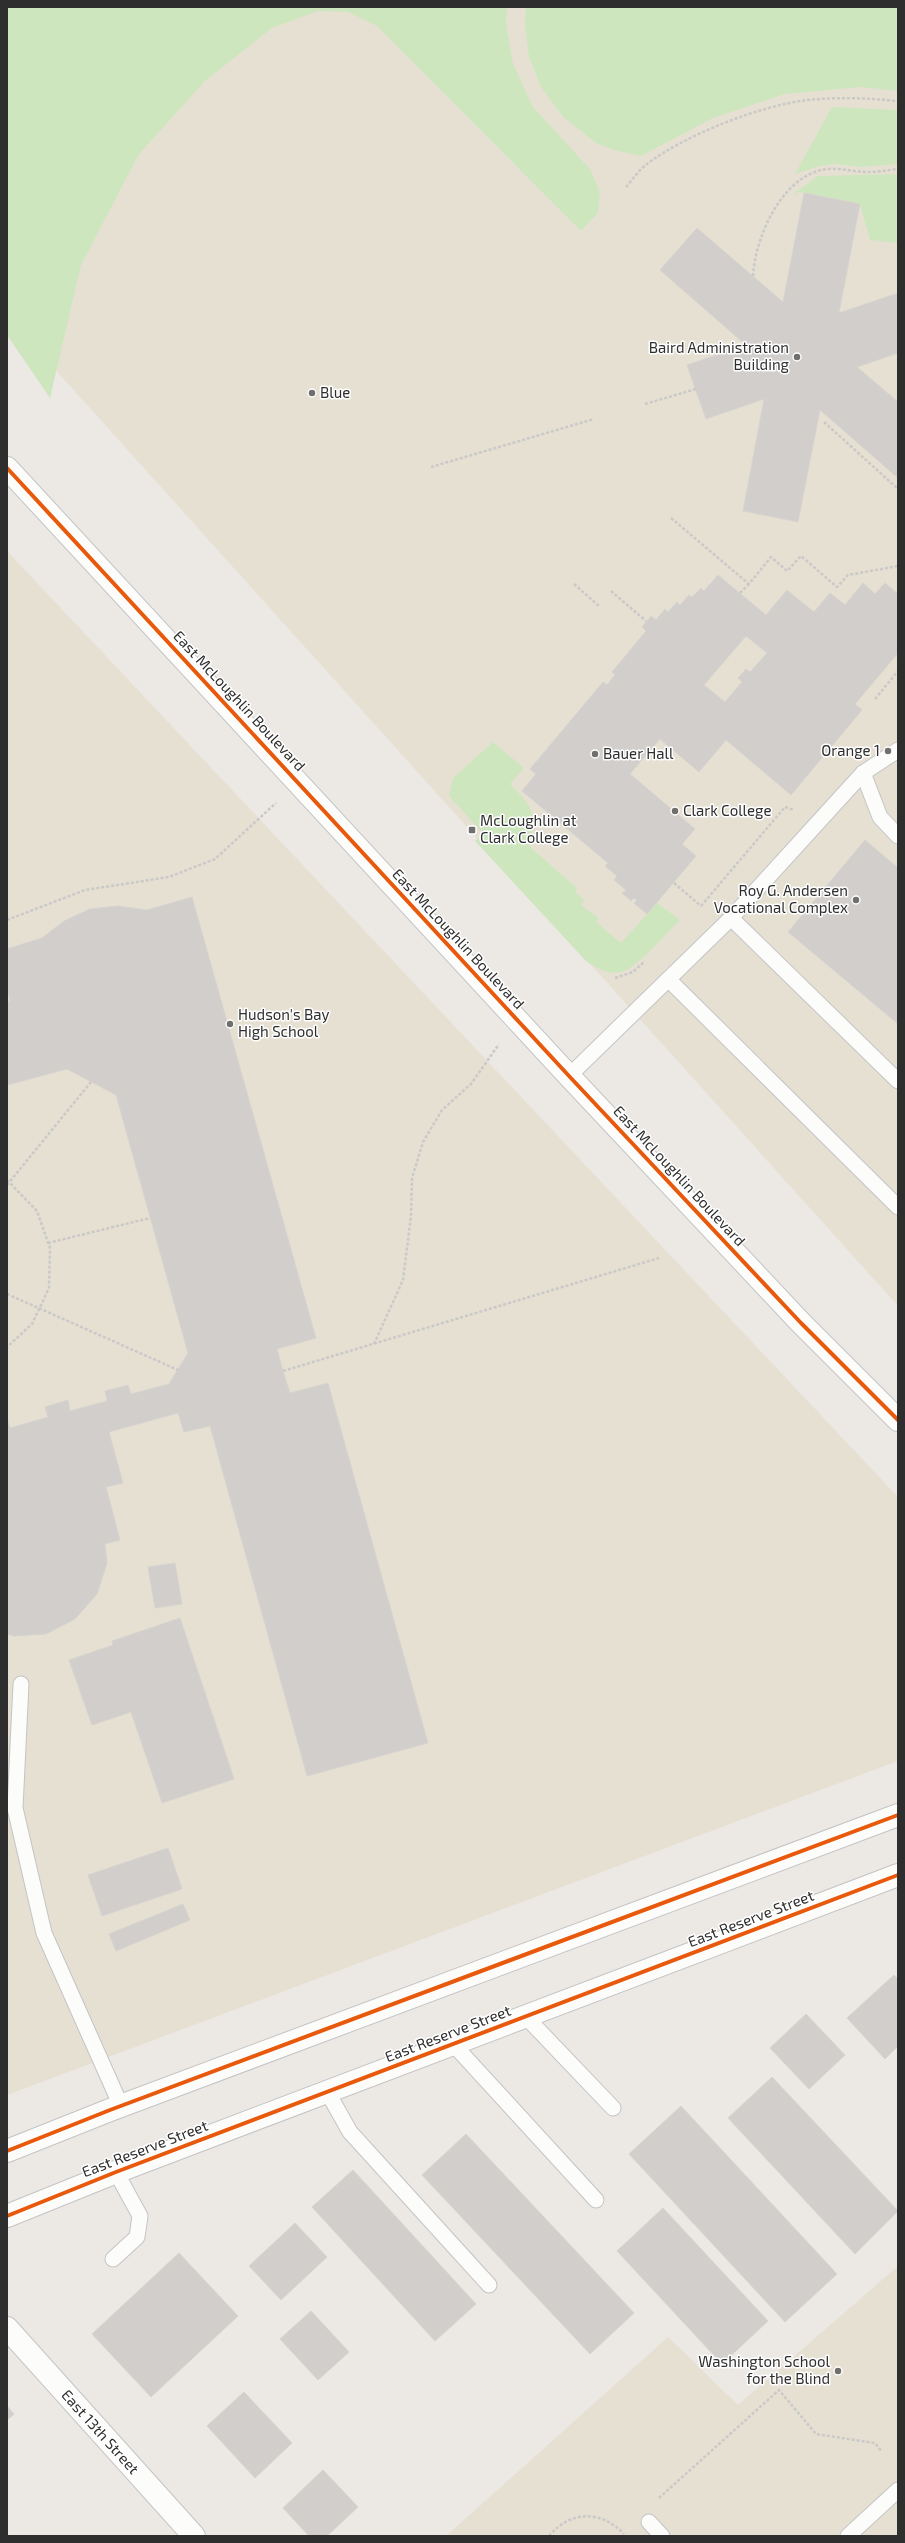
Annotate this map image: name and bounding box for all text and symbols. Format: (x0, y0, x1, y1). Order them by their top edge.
place label: Baird Administration Building (649, 338, 790, 373)
marker: Baird Administration Building (792, 352, 802, 362)
place label: Blue (320, 383, 350, 401)
marker: Blue (307, 388, 317, 398)
street label: East McLoughlin Boulevard (170, 626, 309, 774)
place label: Orange 1 (821, 741, 880, 759)
place label: Bauer Hall (603, 744, 674, 762)
marker: Orange 1 (883, 746, 893, 756)
marker: Bauer Hall (590, 749, 600, 759)
place label: Clark College (683, 801, 772, 819)
marker: Clark College (670, 806, 680, 816)
place label: McLoughlin at Clark College (480, 811, 577, 846)
marker: McLoughlin at Clark College (467, 825, 477, 835)
street label: East McLoughlin Boulevard (389, 864, 528, 1012)
place label: Roy G. Andersen Vocational Complex (714, 881, 848, 916)
marker: Roy G. Andersen Vocational Complex (851, 895, 861, 905)
place label: Hudson's Bay High School (238, 1005, 330, 1040)
marker: Hudson's Bay High School (225, 1019, 235, 1029)
street label: East McLoughlin Boulevard (610, 1101, 749, 1249)
street label: East Reserve Street (685, 1886, 816, 1950)
street label: East Reserve Street (382, 2001, 513, 2065)
street label: East Reserve Street (79, 2116, 210, 2180)
place label: Washington School for the Blind (698, 2352, 831, 2387)
marker: Washington School for the Blind (833, 2366, 843, 2376)
street label: East 13th Street (58, 2386, 143, 2477)

